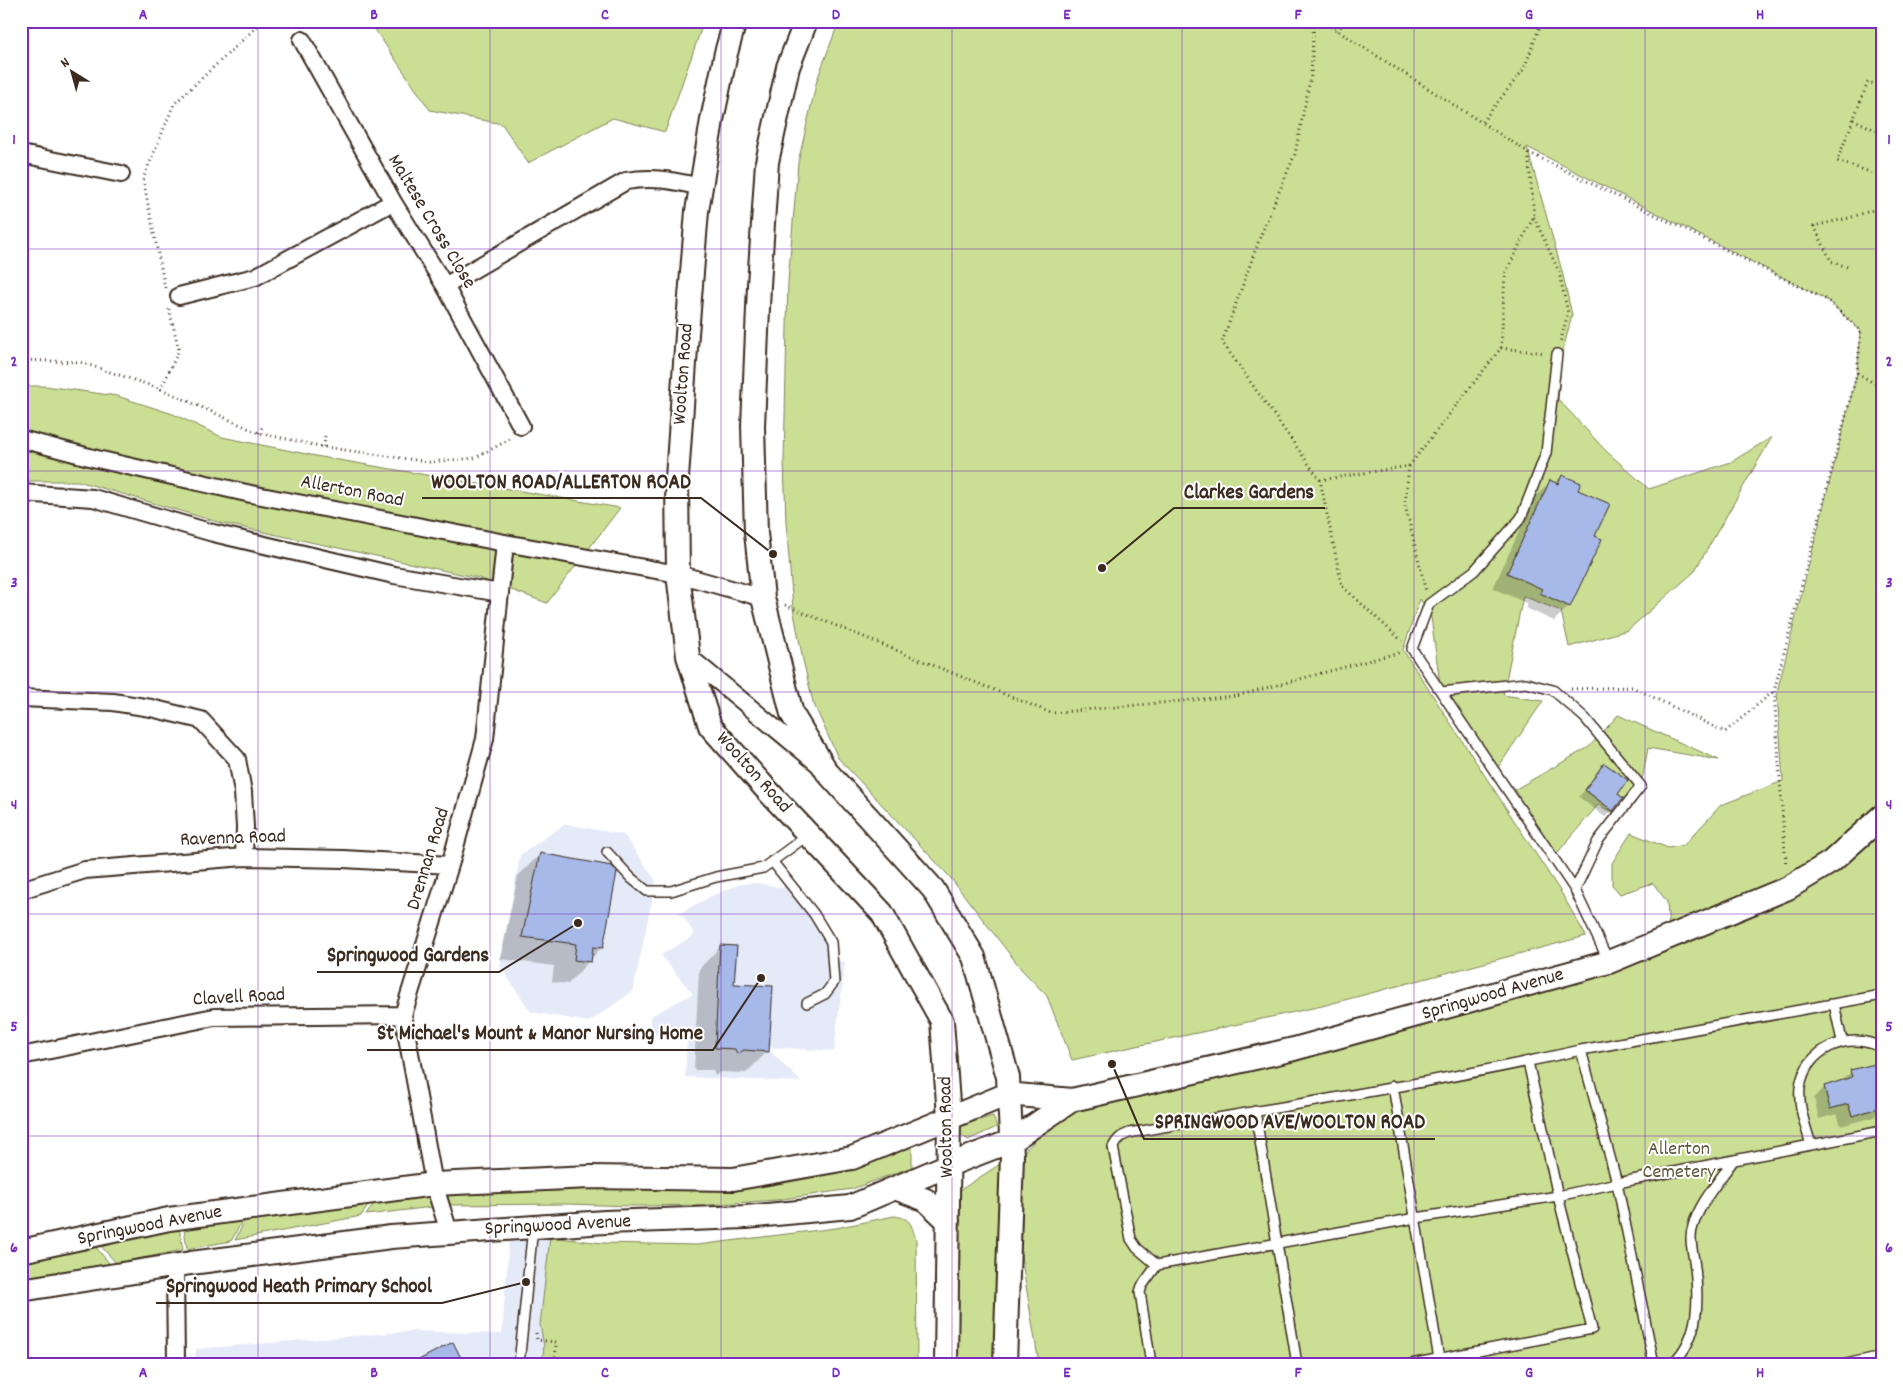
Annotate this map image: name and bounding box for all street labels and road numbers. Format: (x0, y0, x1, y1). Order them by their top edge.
street label: Maltese Cross Close (380, 150, 482, 295)
street label: Woolton Road (666, 322, 702, 426)
street label: Allerton Road (298, 468, 406, 516)
street label: Woolton Road (709, 726, 797, 820)
street label: Drennan Road (400, 804, 458, 914)
street label: Ravenna Road (179, 823, 287, 855)
street label: Springwood Avenue (1419, 961, 1567, 1029)
street label: Clavell Road (192, 982, 286, 1014)
street label: Woolton Road (932, 1076, 962, 1178)
street label: Springwood Avenue (75, 1198, 225, 1254)
street label: Springwood Avenue (484, 1208, 632, 1244)

